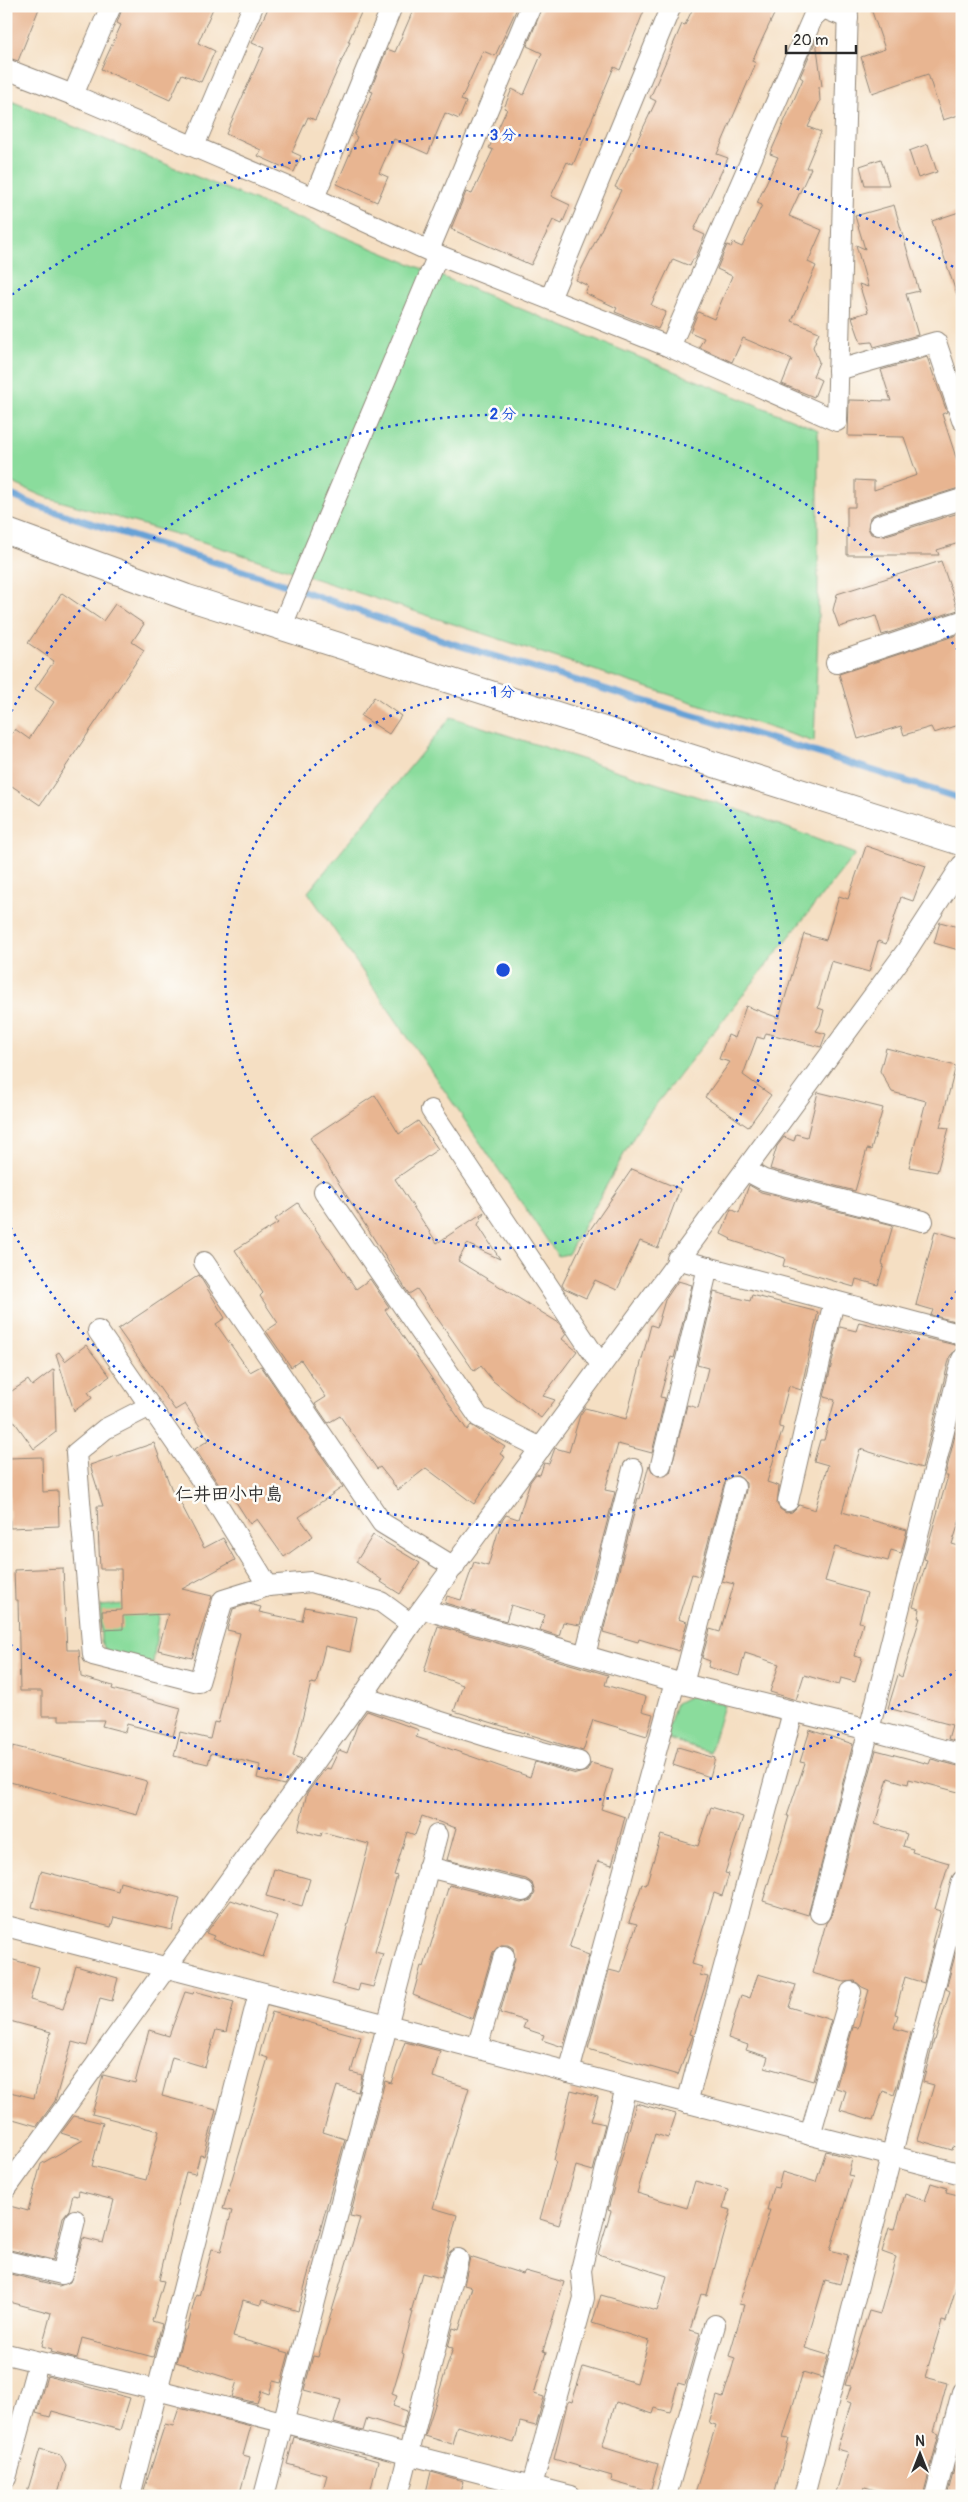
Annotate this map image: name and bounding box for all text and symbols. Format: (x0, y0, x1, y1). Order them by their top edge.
scale bar (786, 22, 856, 54)
text: 20 m (793, 31, 828, 50)
text: 3 分 (490, 126, 516, 145)
text: 2 分 (490, 405, 516, 424)
text: 1 分 (491, 683, 515, 702)
centre of rings (494, 961, 512, 979)
district label: 仁井田小中島 (175, 1483, 283, 1506)
north arrow (896, 2430, 946, 2480)
text: N (915, 2433, 925, 2450)

